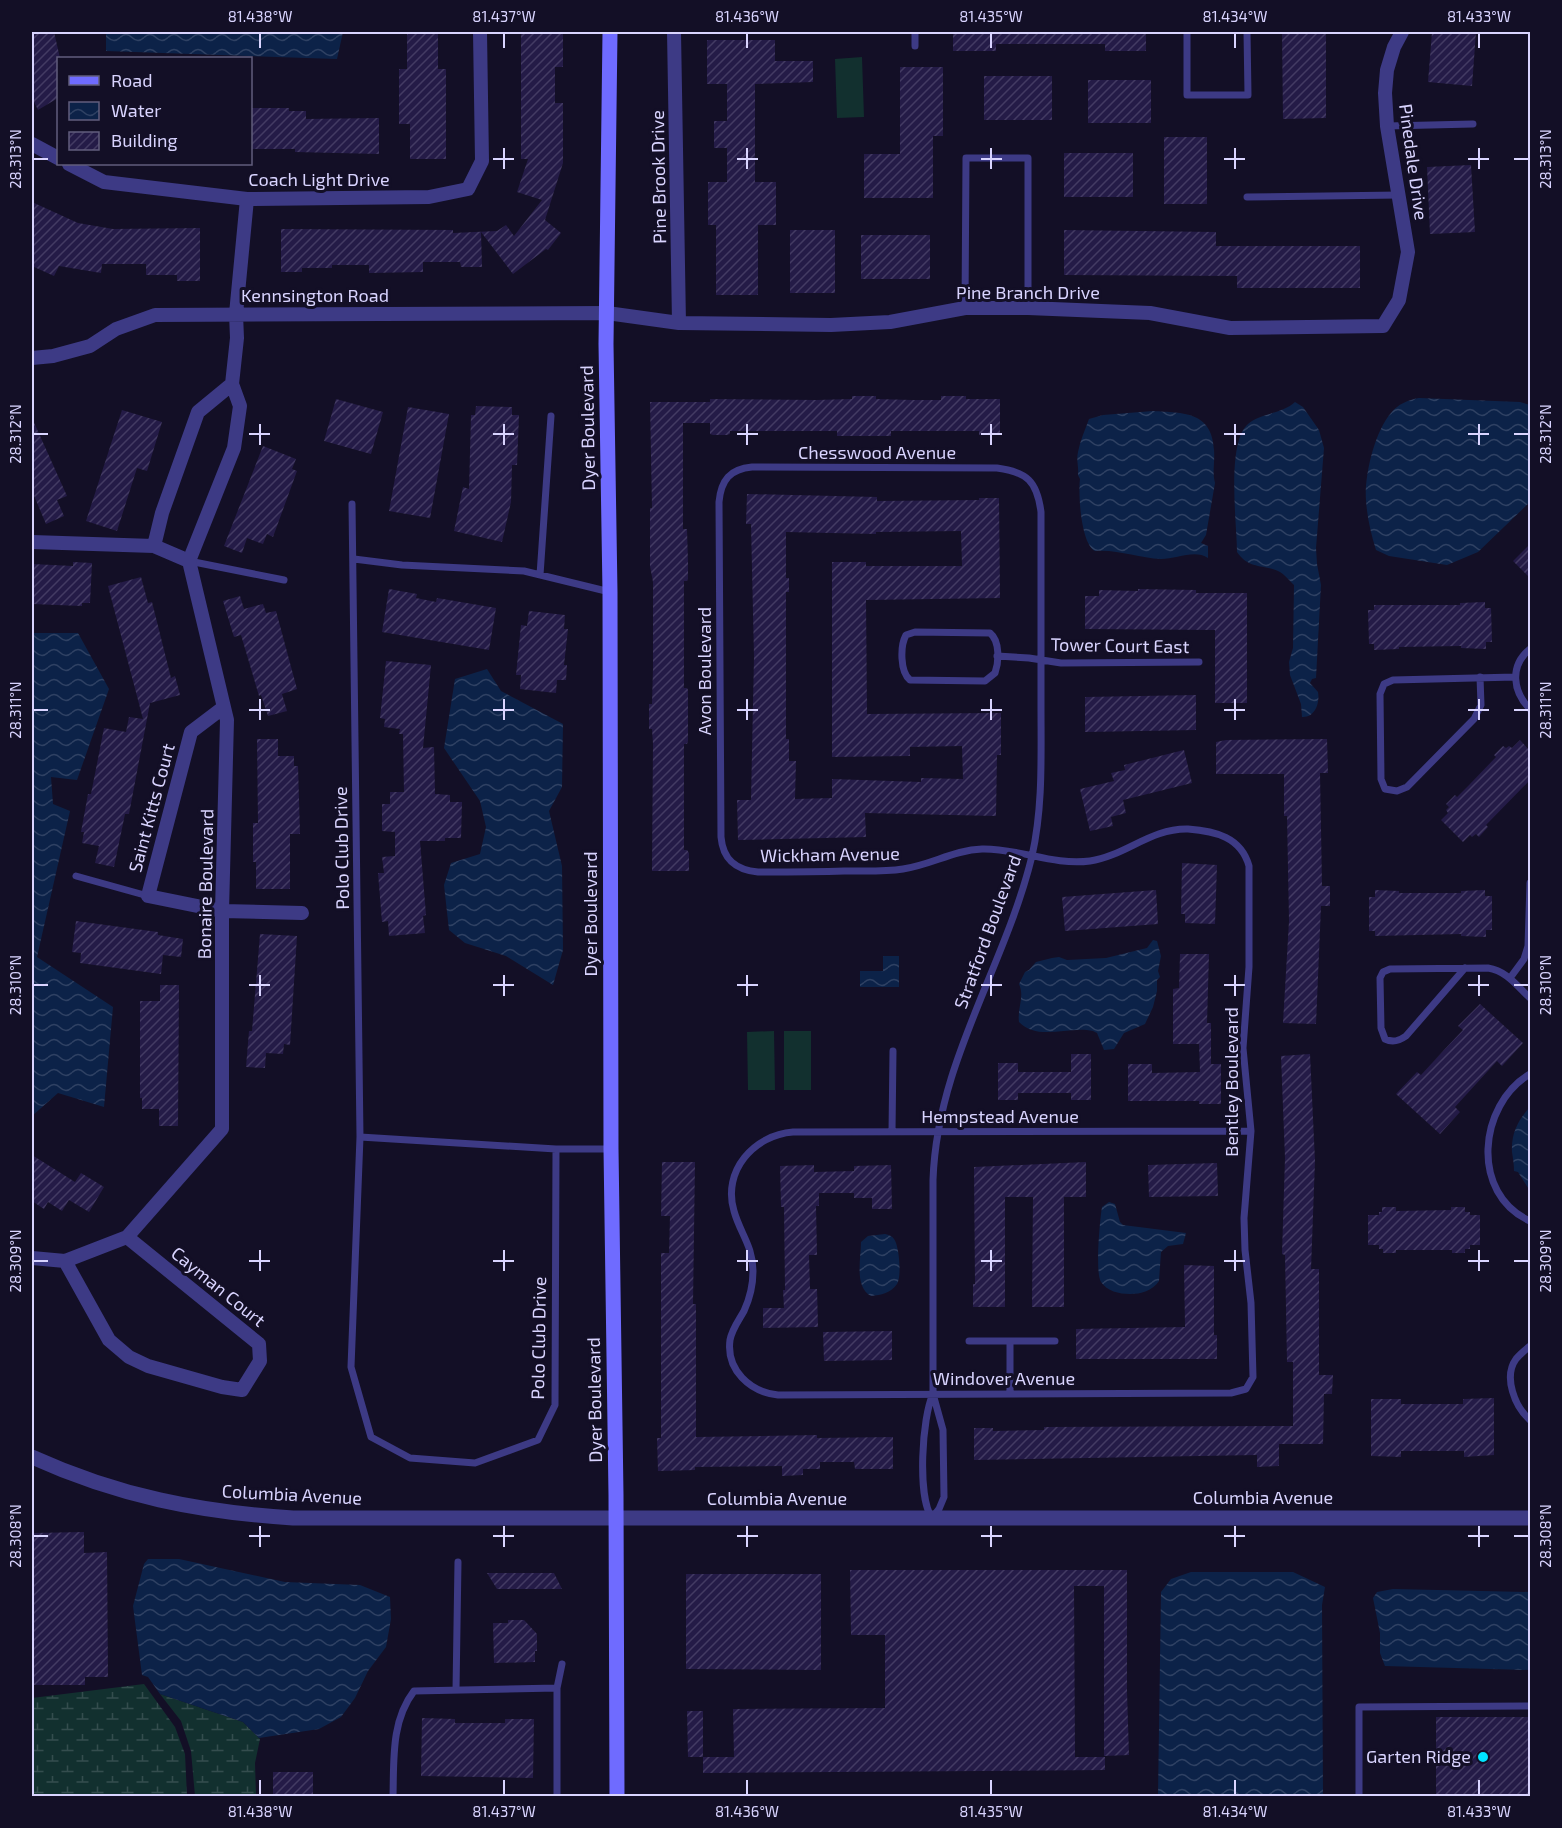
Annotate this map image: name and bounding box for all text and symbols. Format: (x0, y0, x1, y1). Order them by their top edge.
text: 81.438°W (228, 7, 292, 25)
text: 81.437°W (472, 7, 536, 25)
text: 81.436°W (715, 7, 779, 25)
text: 81.435°W (959, 7, 1023, 25)
text: 81.434°W (1203, 7, 1267, 25)
text: 81.433°W (1447, 7, 1511, 25)
legend (57, 57, 252, 165)
text: Road (111, 69, 152, 91)
text: Water (111, 99, 161, 121)
street label: Pinedale Drive (1395, 102, 1433, 221)
street label: Pine Brook Drive (646, 110, 670, 244)
text: 28.313°N (6, 129, 24, 189)
text: Building (111, 129, 178, 151)
text: 28.313°N (1536, 129, 1554, 189)
street label: Coach Light Drive (248, 168, 390, 190)
street label: Pine Branch Drive (956, 281, 1100, 303)
street label: Kennsington Road (241, 284, 389, 306)
street label: Dyer Boulevard (575, 365, 599, 491)
text: 28.312°N (6, 404, 24, 464)
text: 28.312°N (1536, 404, 1554, 464)
street label: Chesswood Avenue (798, 441, 956, 463)
street label: Avon Boulevard (693, 607, 715, 735)
street label: Tower Court East (1050, 633, 1190, 657)
text: 28.311°N (6, 681, 24, 739)
text: 28.311°N (1536, 681, 1554, 739)
street label: Saint Kitts Court (123, 741, 179, 875)
street label: Polo Club Drive (329, 786, 353, 910)
street label: Bonaire Boulevard (193, 809, 217, 959)
street label: Wickham Avenue (760, 842, 900, 866)
street label: Dyer Boulevard (579, 851, 601, 977)
street label: Stratford Boulevard (949, 852, 1025, 1012)
text: 28.310°N (6, 955, 24, 1015)
text: 28.310°N (1536, 955, 1554, 1015)
street label: Bentley Boulevard (1220, 1007, 1242, 1157)
street label: Hempstead Avenue (921, 1105, 1079, 1127)
text: 28.309°N (6, 1230, 24, 1292)
text: 28.309°N (1536, 1230, 1554, 1292)
street label: Cayman Court (167, 1242, 270, 1331)
street label: Polo Club Drive (526, 1276, 550, 1400)
street label: Dyer Boulevard (582, 1337, 606, 1463)
street label: Windover Avenue (933, 1367, 1075, 1389)
street label: Columbia Avenue (221, 1479, 363, 1509)
street label: Columbia Avenue (1193, 1486, 1333, 1508)
street label: Columbia Avenue (707, 1487, 847, 1509)
text: 28.308°N (6, 1504, 24, 1568)
text: 28.308°N (1536, 1504, 1554, 1568)
place label: Garten Ridge (1366, 1745, 1471, 1767)
marker: Garten Ridge (1476, 1750, 1490, 1764)
text: 81.438°W (228, 1802, 292, 1820)
text: 81.437°W (472, 1802, 536, 1820)
text: 81.436°W (715, 1802, 779, 1820)
text: 81.435°W (959, 1802, 1023, 1820)
text: 81.434°W (1203, 1802, 1267, 1820)
text: 81.433°W (1447, 1802, 1511, 1820)

